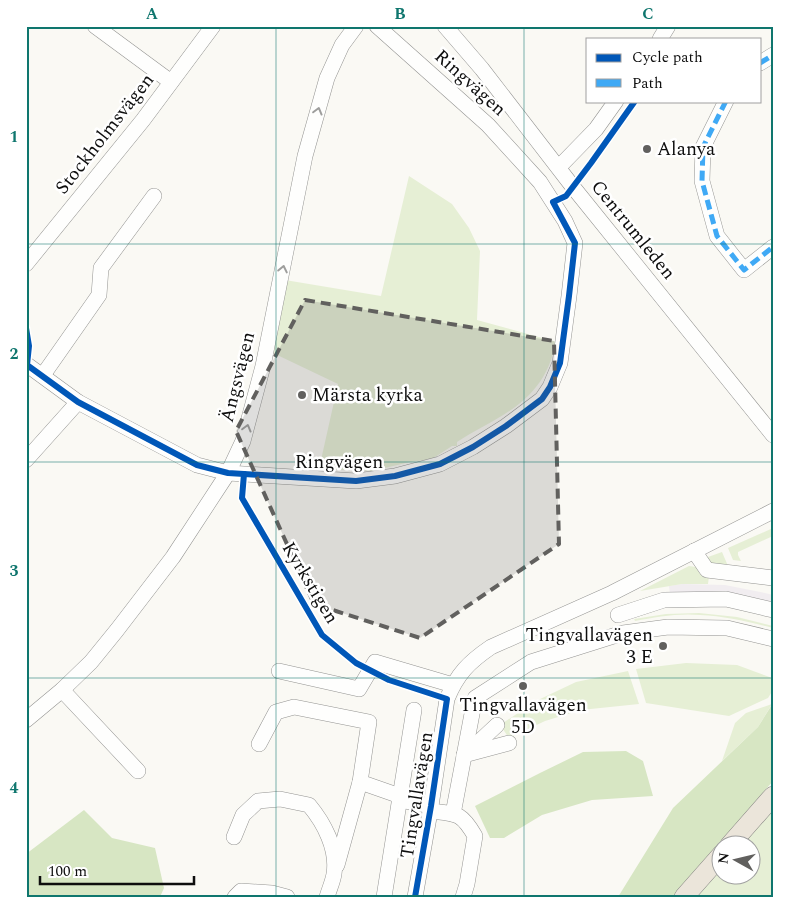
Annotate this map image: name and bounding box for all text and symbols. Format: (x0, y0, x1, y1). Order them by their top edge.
text: A (146, 2, 159, 26)
text: B (394, 2, 406, 26)
text: C (642, 2, 654, 26)
legend (586, 38, 762, 102)
street label: Ringvägen (427, 43, 513, 123)
text: Cycle path (632, 46, 703, 69)
street label: Stockholmsvägen (48, 67, 162, 201)
text: Path (632, 72, 663, 95)
one-way arrow (312, 107, 322, 115)
text: 1 (10, 125, 18, 149)
place label: Alanya (657, 135, 716, 164)
marker: Alanya (641, 143, 653, 155)
street label: Centrumleden (584, 174, 682, 286)
one-way arrow (277, 265, 288, 274)
street label: Ängsvägen (213, 329, 263, 425)
text: 2 (10, 342, 19, 366)
place label: Märsta kyrka (312, 381, 423, 410)
marker: Märsta kyrka (296, 389, 308, 401)
one-way arrow (241, 423, 252, 432)
street label: Ringvägen (295, 448, 383, 477)
street label: Kyrkstigen (274, 536, 346, 630)
text: 3 (10, 559, 19, 583)
place label: Tingvallavägen 3 E (525, 621, 653, 672)
marker: Tingvallavägen 3 E (657, 640, 669, 652)
marker: Tingvallavägen 5D (517, 680, 529, 692)
place label: Tingvallavägen 5D (459, 691, 587, 742)
street label: Tingvallavägen (393, 730, 441, 860)
text: 4 (10, 776, 19, 800)
north arrow (712, 836, 762, 886)
text: N (712, 851, 735, 865)
scale bar (40, 853, 194, 885)
text: 100 m (48, 860, 87, 883)

